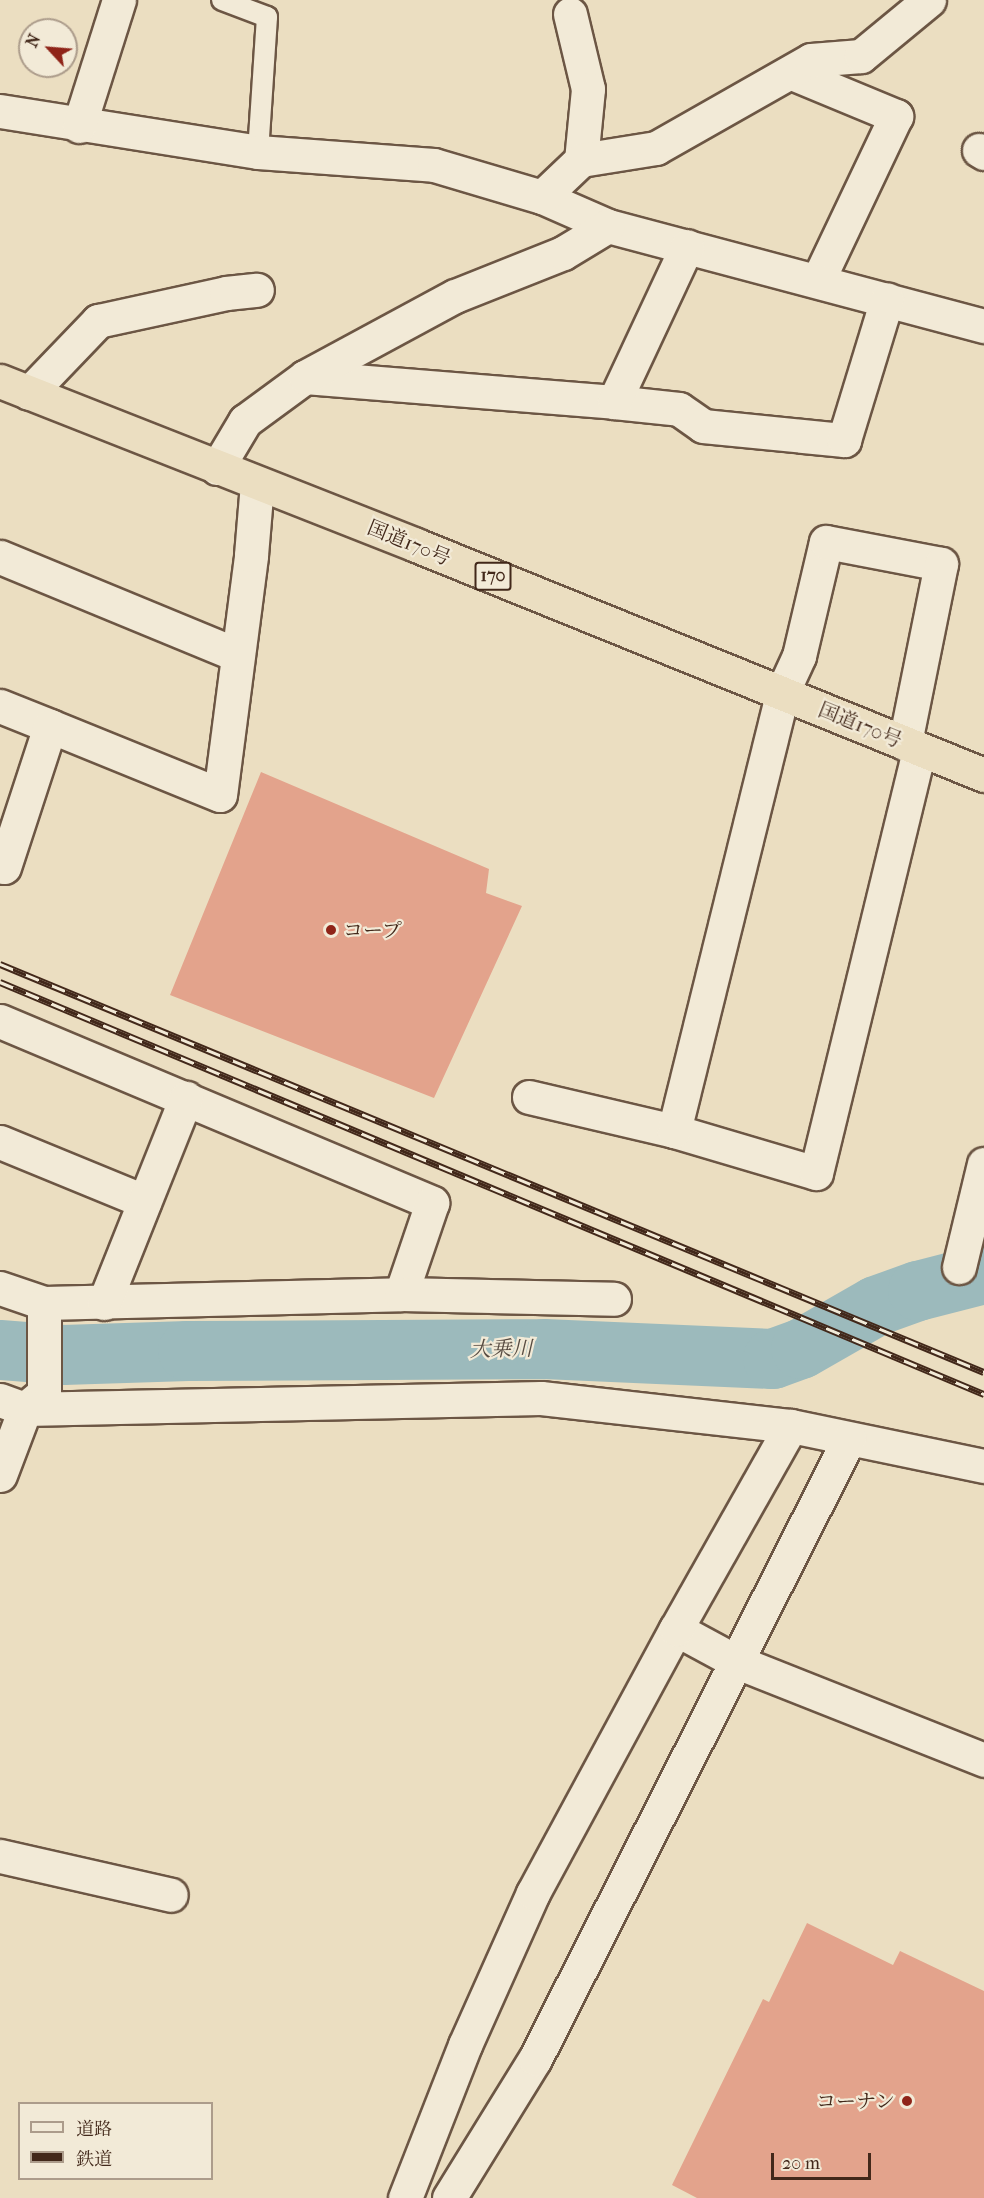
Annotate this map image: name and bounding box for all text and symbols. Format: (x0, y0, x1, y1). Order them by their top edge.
north arrow (18, 18, 78, 78)
text: N (22, 31, 44, 50)
street label: 国道170号 (364, 515, 454, 571)
road number: 170 (474, 561, 512, 591)
street label: 国道170号 (815, 697, 905, 753)
place label: コープ (343, 918, 403, 942)
marker: コープ (324, 923, 338, 937)
water label: 大乗川 (469, 1336, 533, 1362)
place label: コーナン (815, 2089, 895, 2113)
marker: コーナン (900, 2094, 914, 2108)
legend (18, 2102, 213, 2180)
text: 道路 (76, 2119, 112, 2140)
scale bar (774, 2141, 874, 2179)
text: 鉄道 (76, 2149, 112, 2170)
text: 20 m (782, 2153, 820, 2174)

